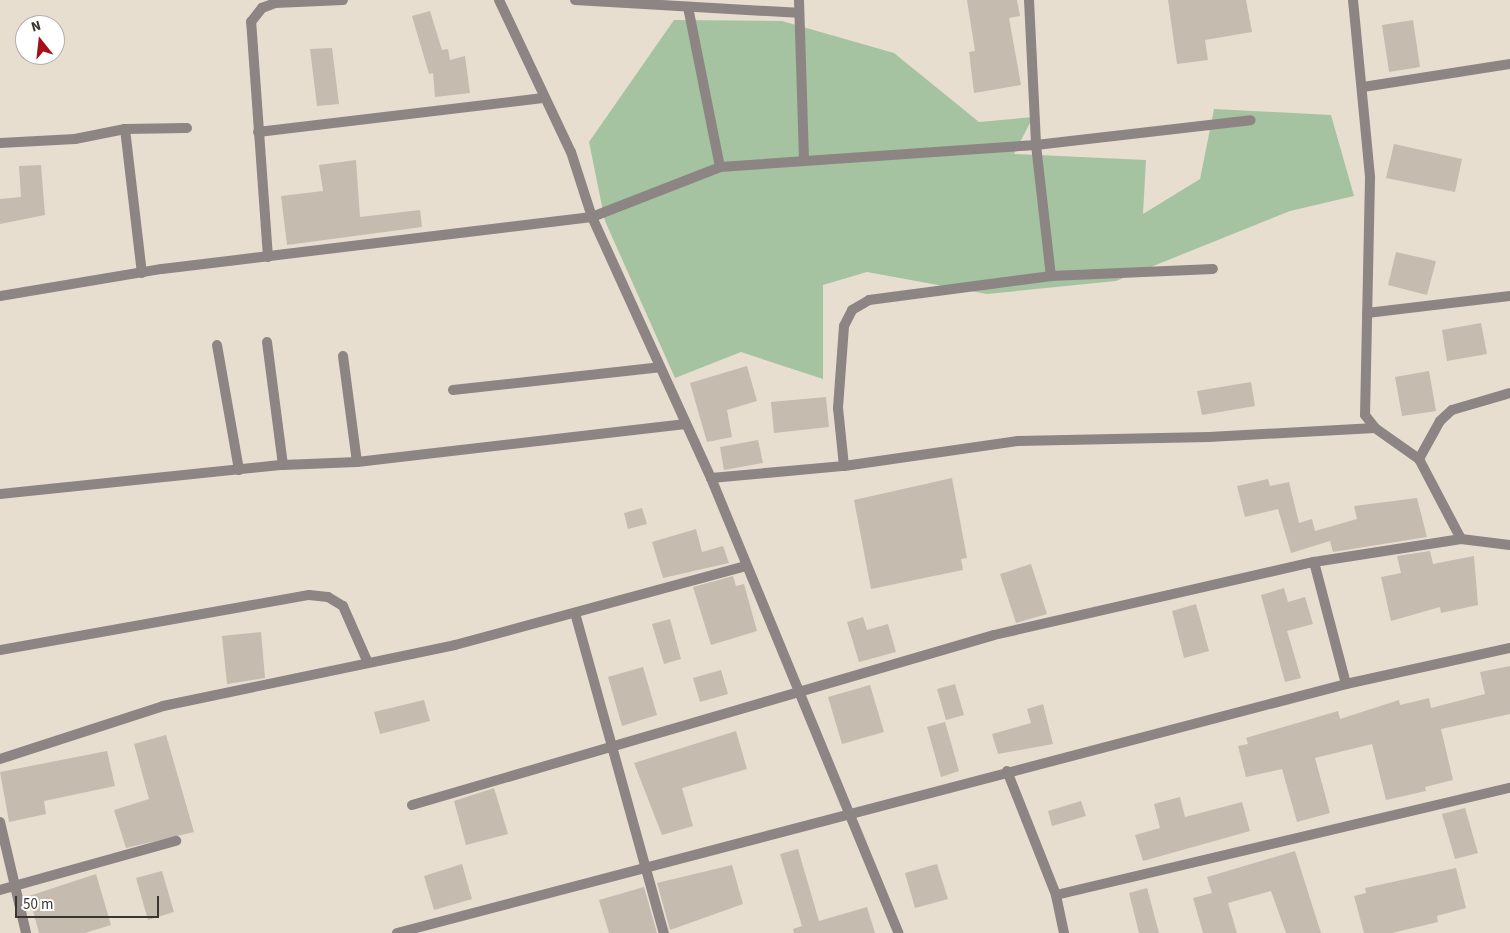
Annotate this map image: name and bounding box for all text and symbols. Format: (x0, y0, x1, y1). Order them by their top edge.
north arrow (15, 15, 65, 65)
text: N (29, 16, 43, 37)
scale bar (18, 886, 161, 918)
text: 50 m (23, 894, 53, 915)

